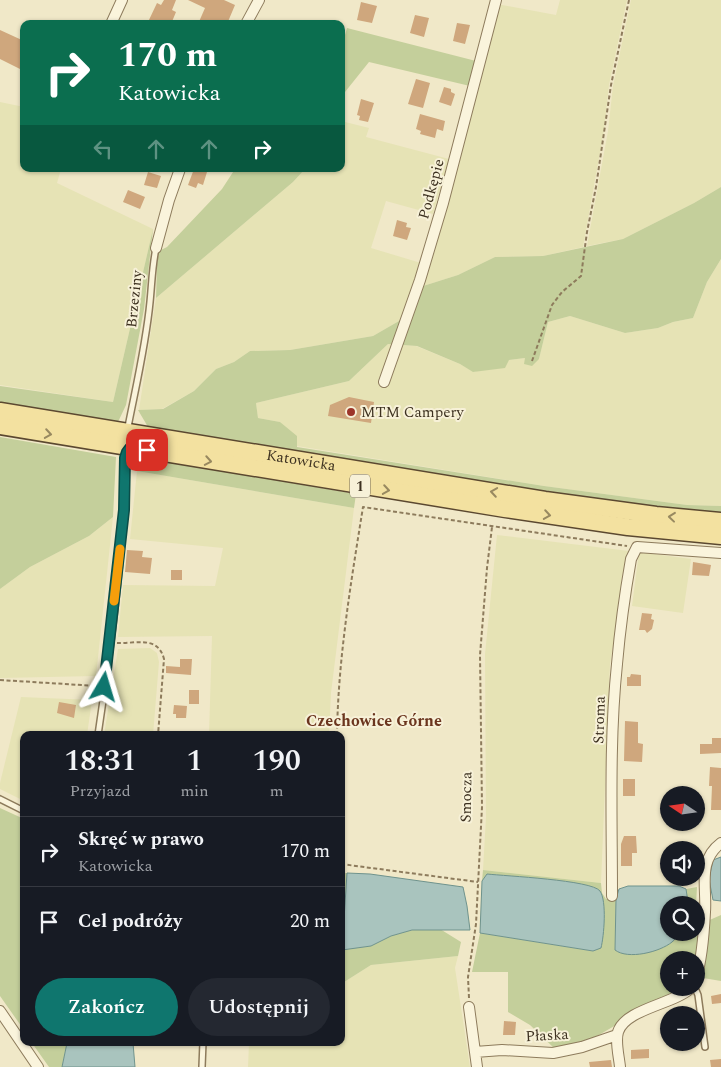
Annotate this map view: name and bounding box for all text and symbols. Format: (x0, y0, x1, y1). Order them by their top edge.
text: 170 m (118, 29, 217, 82)
icon: right (35, 40, 100, 105)
text: Katowicka (118, 77, 221, 110)
icon: left (89, 135, 117, 163)
icon: ahead (142, 135, 170, 163)
icon: ahead (195, 135, 223, 163)
icon: right (248, 135, 276, 163)
street label: Podkępie (412, 156, 451, 222)
street label: Brzeziny (120, 268, 149, 329)
place label: MTM Campery (361, 401, 465, 424)
marker: MTM Campery (345, 406, 357, 418)
one-way arrow (44, 428, 52, 439)
pin (126, 429, 168, 471)
icon: arrive (133, 436, 161, 464)
street label: Katowicka (265, 444, 338, 478)
one-way arrow (204, 455, 213, 465)
road number: 1 (350, 474, 370, 498)
one-way arrow (382, 485, 390, 495)
one-way arrow (490, 487, 498, 498)
one-way arrow (543, 509, 551, 520)
one-way arrow (668, 512, 676, 523)
position arrow (77, 660, 129, 712)
street label: Stroma (587, 695, 612, 744)
district label: Czechowice Górne (306, 709, 442, 733)
text: 18:31 (64, 738, 136, 784)
text: 1 (186, 738, 202, 784)
text: 190 (253, 738, 301, 784)
street label: Smocza (455, 771, 478, 823)
text: Przyjazd (70, 779, 131, 803)
text: min (180, 779, 208, 803)
text: m (270, 779, 284, 803)
north arrow (660, 786, 705, 831)
map controls (660, 786, 705, 1051)
text: Skręć w prawo (78, 825, 204, 854)
text: 170 m (280, 837, 330, 866)
icon: right (35, 838, 63, 866)
button: sound (660, 841, 705, 886)
text: Katowicka (78, 854, 153, 878)
button: search (660, 896, 705, 941)
text: Cel podróży (78, 907, 182, 936)
text: 20 m (290, 907, 330, 936)
icon: arrive (35, 908, 63, 936)
button: + (660, 951, 705, 996)
button: Zakończ (35, 978, 178, 1036)
button: Udostępnij (188, 978, 330, 1036)
button: − (660, 1006, 705, 1051)
street label: Płaska (525, 1023, 570, 1048)

